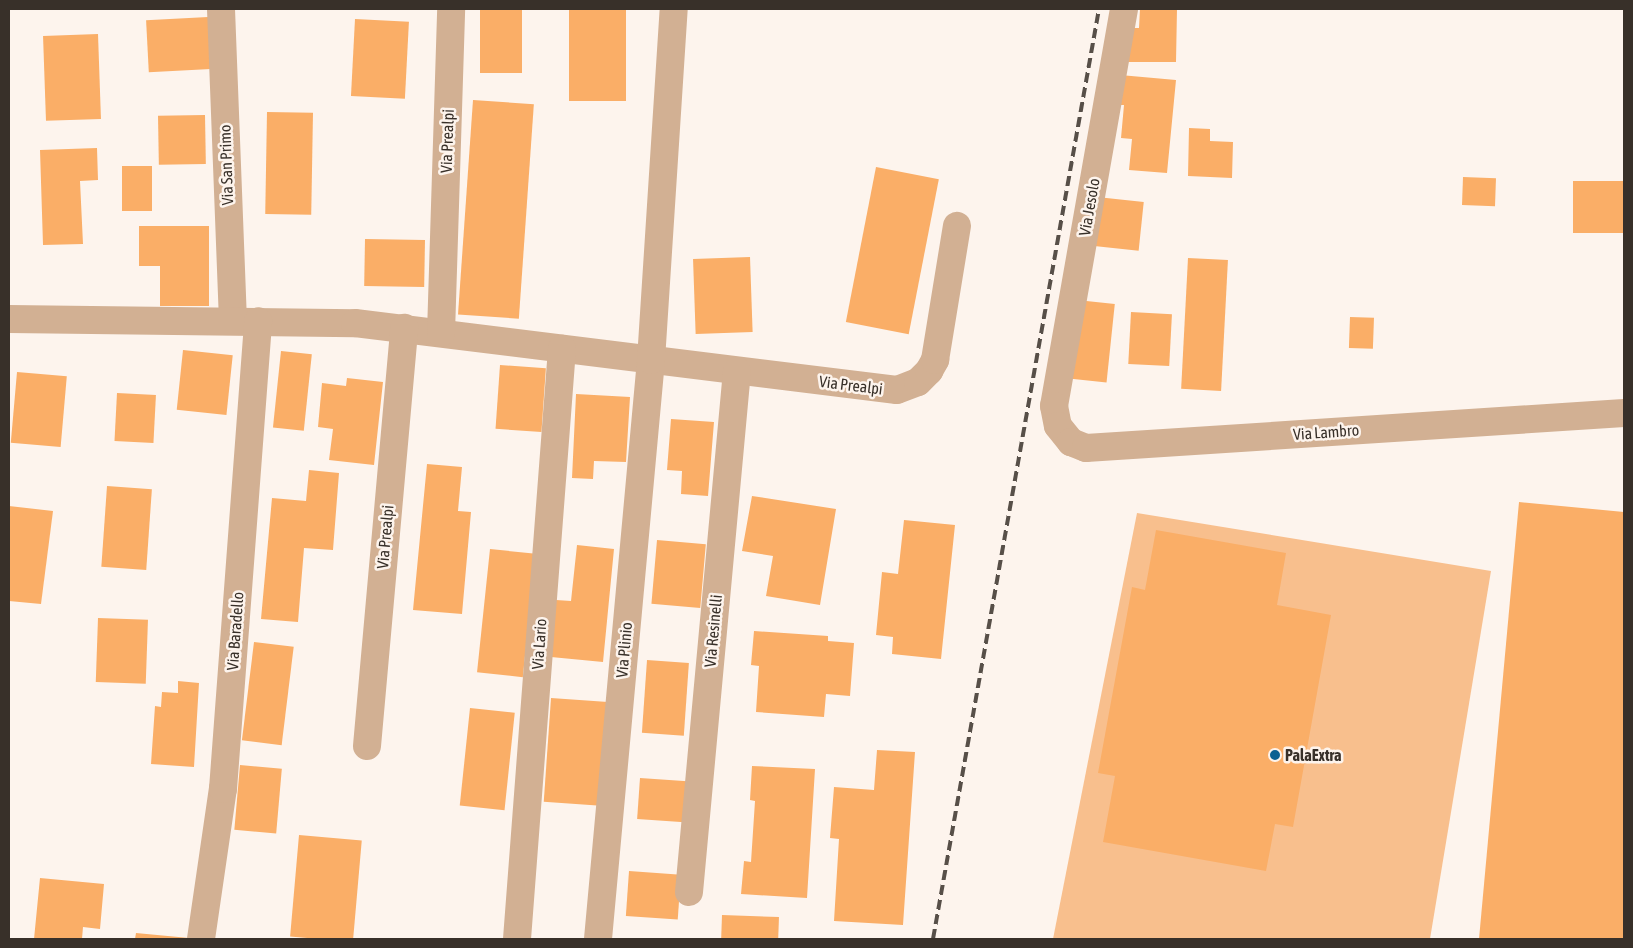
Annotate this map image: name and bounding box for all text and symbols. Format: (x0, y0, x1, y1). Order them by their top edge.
street label: Via Prealpi (436, 109, 458, 173)
street label: Via San Primo (215, 124, 237, 206)
street label: Via Jesolo (1074, 177, 1104, 237)
street label: Via Prealpi (818, 372, 884, 398)
street label: Via Lambro (1292, 420, 1360, 444)
street label: Via Prealpi (373, 504, 397, 570)
street label: Via Baradello (223, 591, 247, 671)
street label: Via Resinelli (700, 594, 726, 668)
street label: Via Lario (528, 618, 550, 670)
street label: Via Plinio (612, 621, 636, 679)
place label: PalaExtra (1285, 745, 1341, 765)
marker: PalaExtra (1269, 749, 1281, 761)

